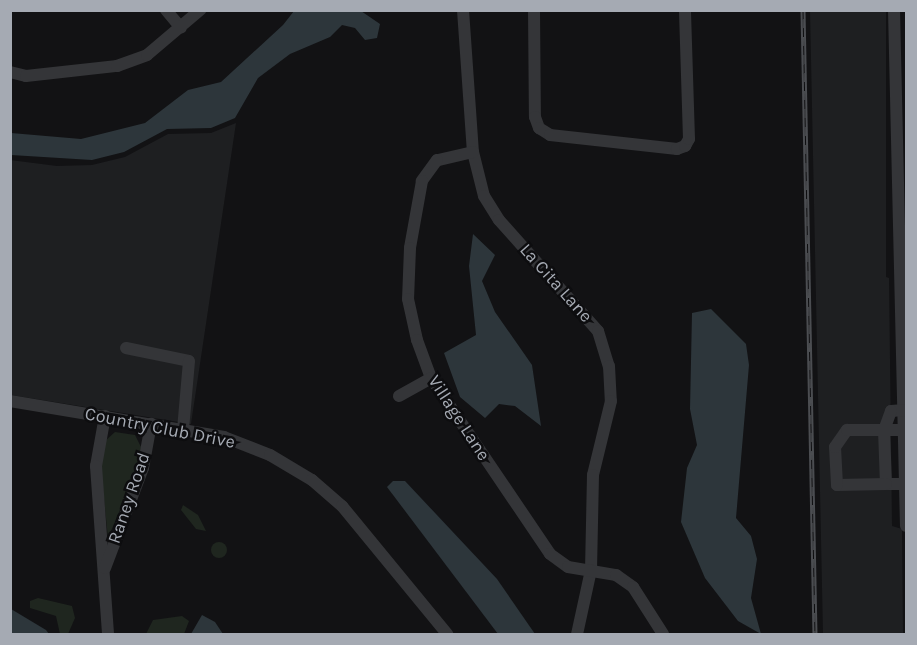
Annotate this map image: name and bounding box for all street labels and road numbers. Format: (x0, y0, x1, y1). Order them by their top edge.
street label: La Cita Lane (515, 239, 597, 327)
street label: Village Lane (423, 371, 495, 465)
street label: Country Club Drive (83, 403, 237, 453)
street label: Raney Road (103, 450, 155, 546)

